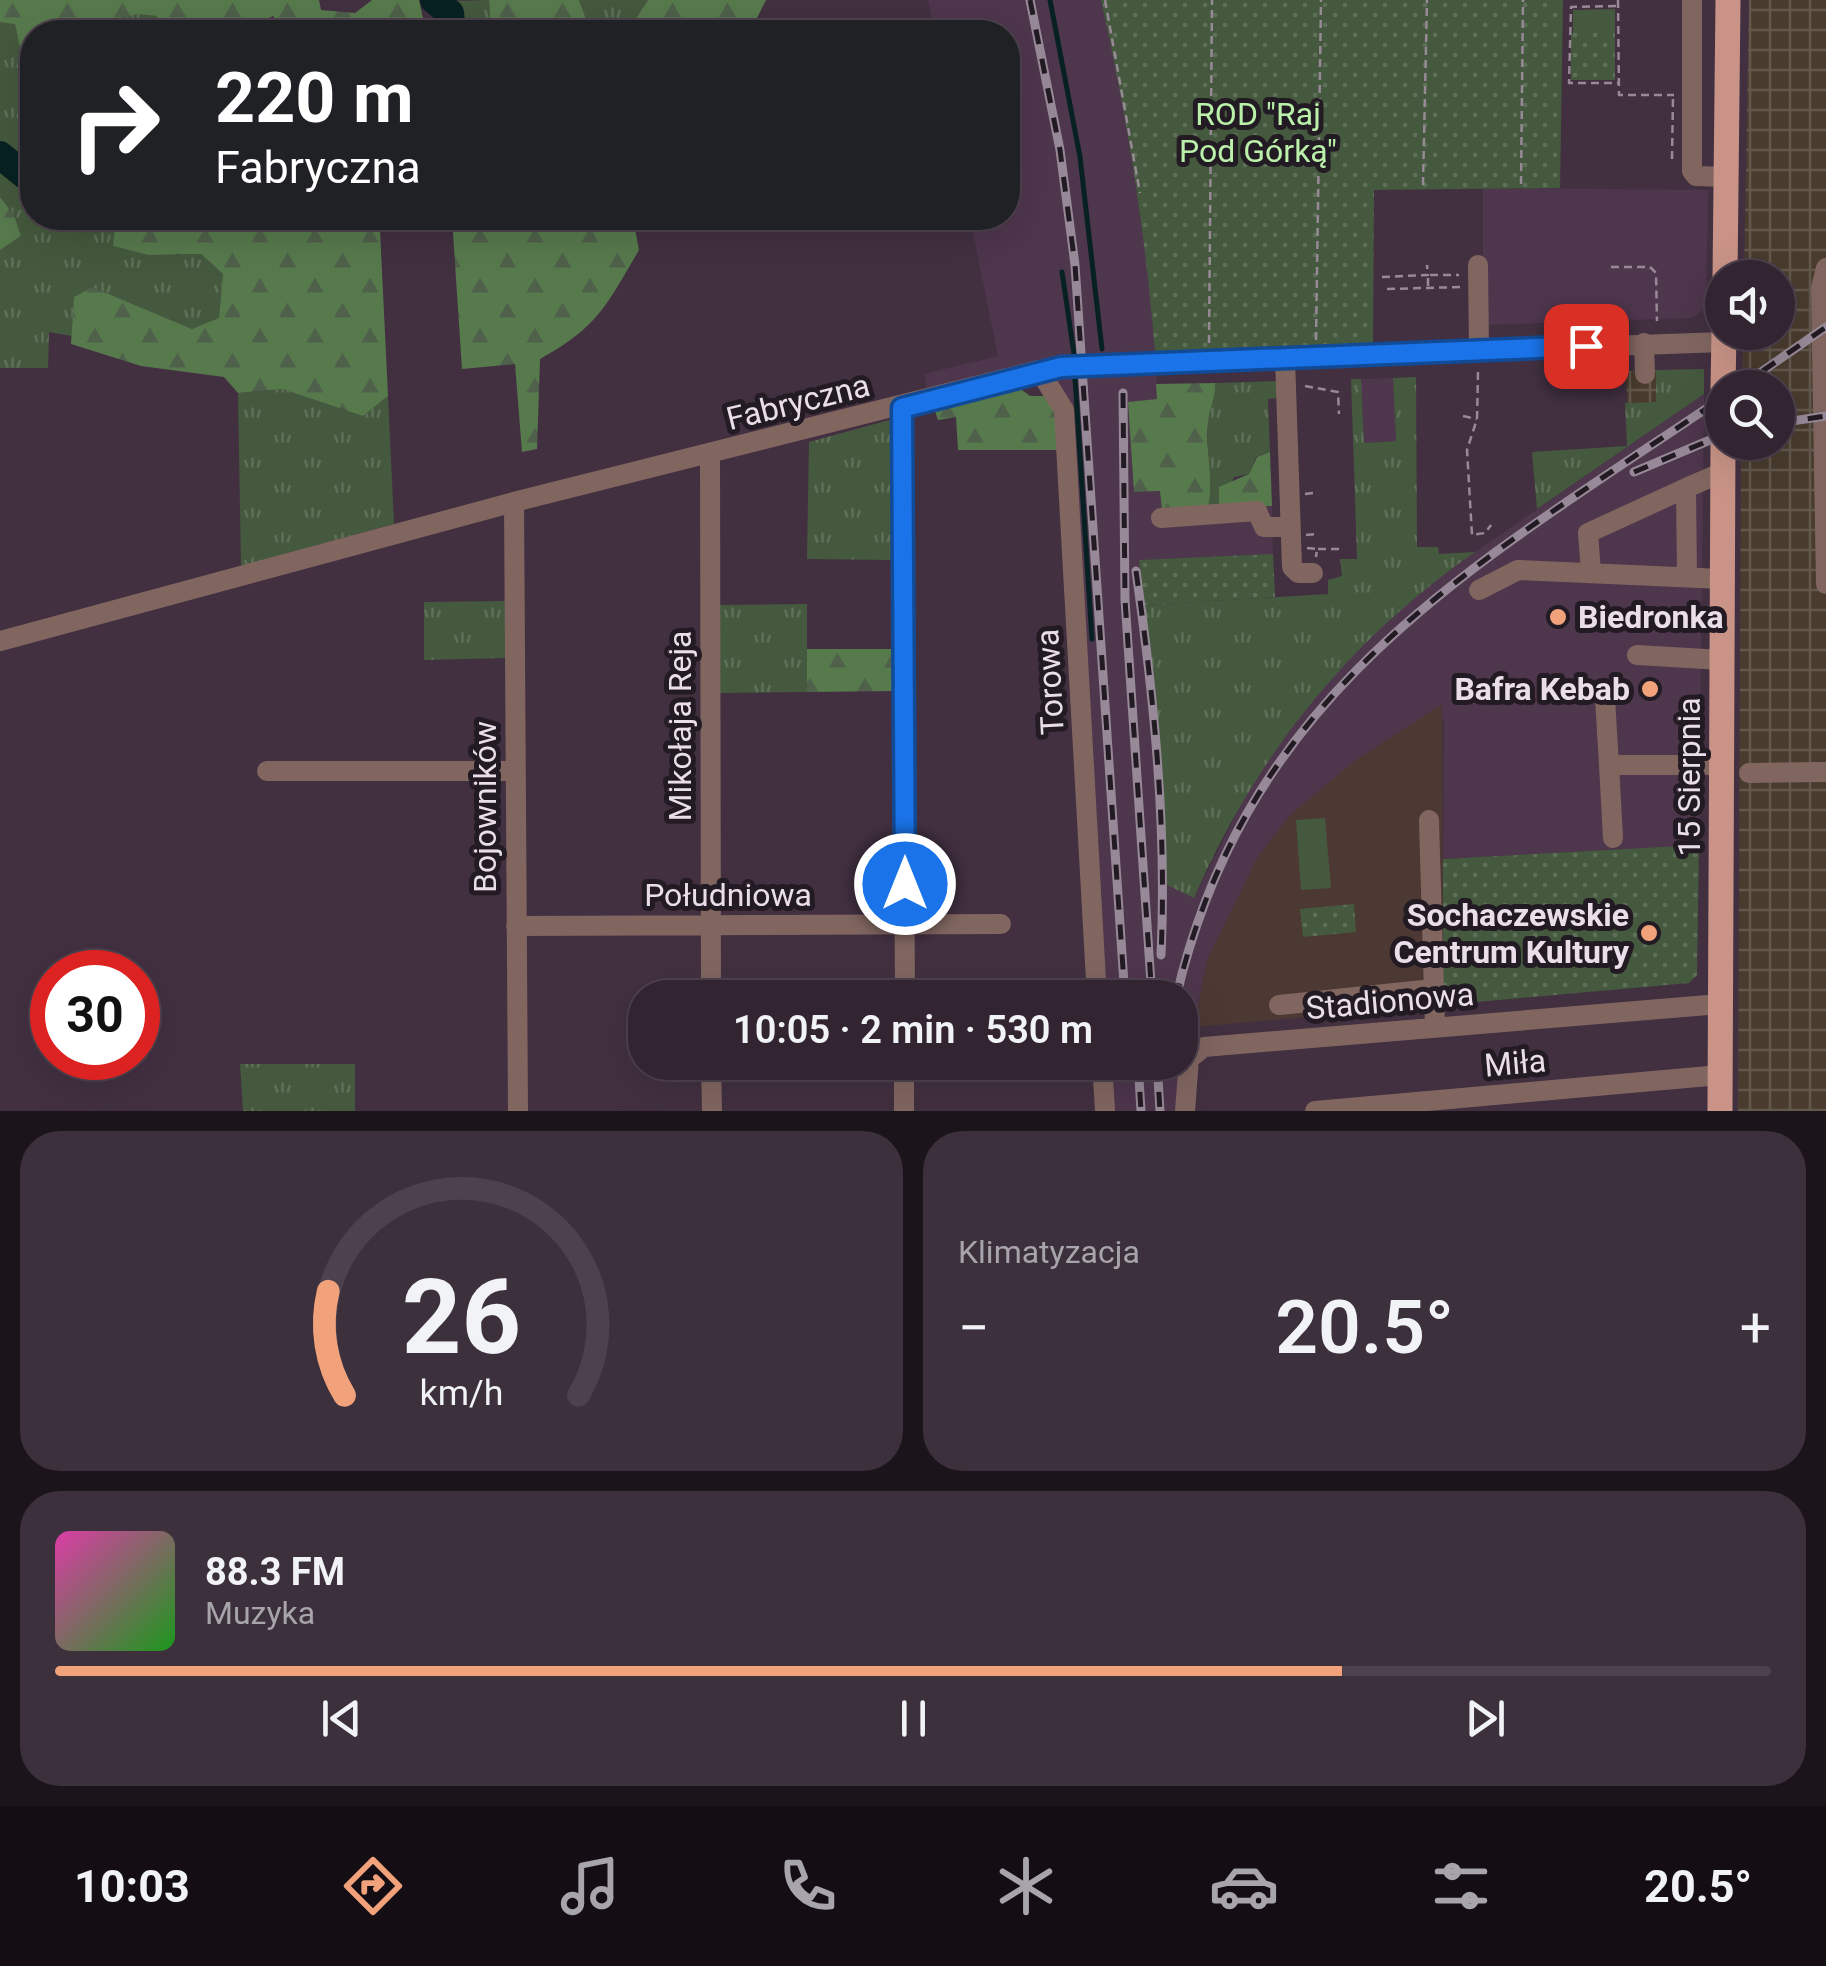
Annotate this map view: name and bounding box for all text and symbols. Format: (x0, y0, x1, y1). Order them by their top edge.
text: 220 m (215, 57, 414, 139)
icon: right (50, 60, 180, 190)
park label: ROD "Raj Pod Górką" (1179, 95, 1337, 170)
text: Fabryczna (215, 141, 421, 194)
map controls (1705, 260, 1795, 460)
button: sound (1705, 260, 1795, 350)
pin (1544, 304, 1629, 389)
icon: arrive (1559, 319, 1614, 374)
street label: Fabryczna (722, 366, 874, 438)
button: search (1705, 370, 1795, 460)
place label: Biedronka (1578, 598, 1724, 636)
marker: Biedronka (1547, 606, 1569, 628)
street label: Torowa (1028, 628, 1072, 736)
street label: Mikołaja Reja (661, 631, 699, 822)
place label: Bafra Kebab (1454, 670, 1630, 708)
marker: Bafra Kebab (1639, 678, 1661, 700)
street label: 15 Sierpnia (1670, 697, 1708, 857)
street label: Bojowników (466, 721, 504, 893)
position arrow (853, 832, 957, 936)
street label: Południowa (644, 876, 812, 914)
place label: Sochaczewskie Centrum Kultury (1393, 896, 1630, 971)
marker: Sochaczewskie Centrum Kultury (1638, 922, 1660, 944)
speed limit sign: 30 (30, 950, 160, 1080)
street label: Stadionowa (1305, 975, 1475, 1027)
text: 10:05 · 2 min · 530 m (733, 1008, 1093, 1052)
street label: Miła (1483, 1041, 1547, 1085)
text: Klimatyzacja (958, 1233, 1140, 1271)
text: 26 (402, 1257, 521, 1378)
text: 20.5° (1275, 1283, 1454, 1371)
text: − (958, 1296, 989, 1360)
text: + (1740, 1296, 1771, 1360)
text: km/h (420, 1372, 503, 1414)
text: 88.3 FM (205, 1550, 345, 1594)
text: Muzyka (205, 1594, 315, 1632)
icon: previous (314, 1691, 369, 1746)
icon: pause (886, 1691, 941, 1746)
icon: next (1458, 1691, 1513, 1746)
icon: directions (338, 1851, 408, 1921)
icon: music (555, 1851, 625, 1921)
icon: phone (773, 1851, 843, 1921)
icon: climate (991, 1851, 1061, 1921)
icon: car (1209, 1851, 1279, 1921)
icon: filters (1426, 1851, 1496, 1921)
text: 10:03 (74, 1860, 190, 1913)
text: 20.5° (1644, 1860, 1752, 1913)

